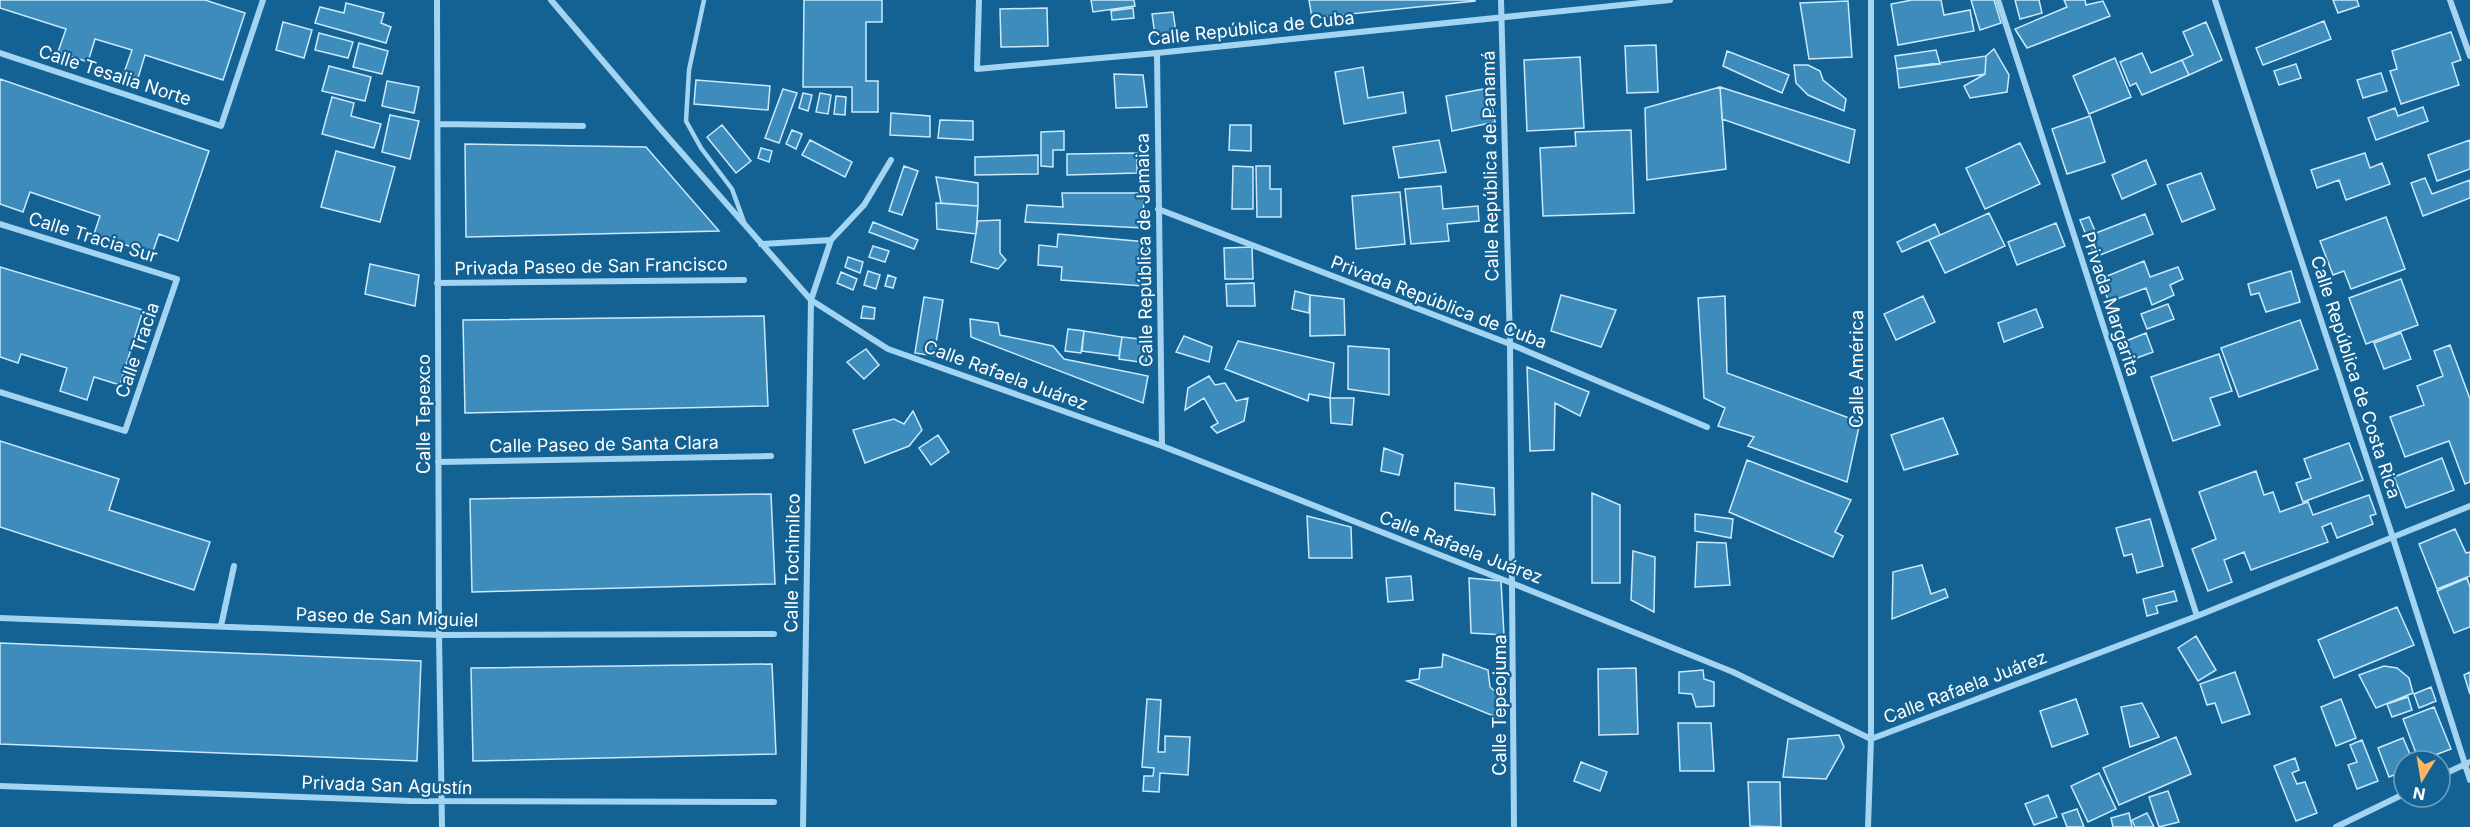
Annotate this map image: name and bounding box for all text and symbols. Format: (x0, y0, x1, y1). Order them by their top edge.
street label: Calle República de Cuba (1146, 7, 1356, 49)
street label: Calle Tesalia Norte (36, 40, 194, 110)
street label: Calle República de Panamá (1477, 50, 1503, 282)
street label: Calle República de Jamaica (1131, 133, 1157, 367)
street label: Calle Tracia Sur (26, 207, 160, 267)
street label: Privada Margarita (2078, 229, 2144, 379)
street label: Privada República de Cuba (1328, 251, 1550, 353)
street label: Privada Paseo de San Francisco (454, 253, 728, 279)
street label: Calle República de Costa Rica (2307, 253, 2405, 501)
street label: Calle Tracia (111, 299, 163, 401)
street label: Calle América (1846, 310, 1867, 428)
street label: Calle Rafaela Juárez (921, 335, 1091, 415)
street label: Calle Tepexco (413, 354, 434, 474)
street label: Calle Paseo de Santa Clara (489, 431, 719, 457)
street label: Calle Tochimilco (780, 493, 804, 633)
street label: Calle Rafaela Juárez (1376, 506, 1546, 588)
street label: Paseo de San Miguiel (295, 603, 479, 631)
street label: Calle Tepeojuma (1489, 634, 1510, 776)
street label: Calle Rafaela Juárez (1880, 646, 2050, 728)
north arrow (2392, 749, 2452, 809)
street label: Privada San Agustín (301, 772, 473, 798)
text: N (2411, 783, 2427, 805)

